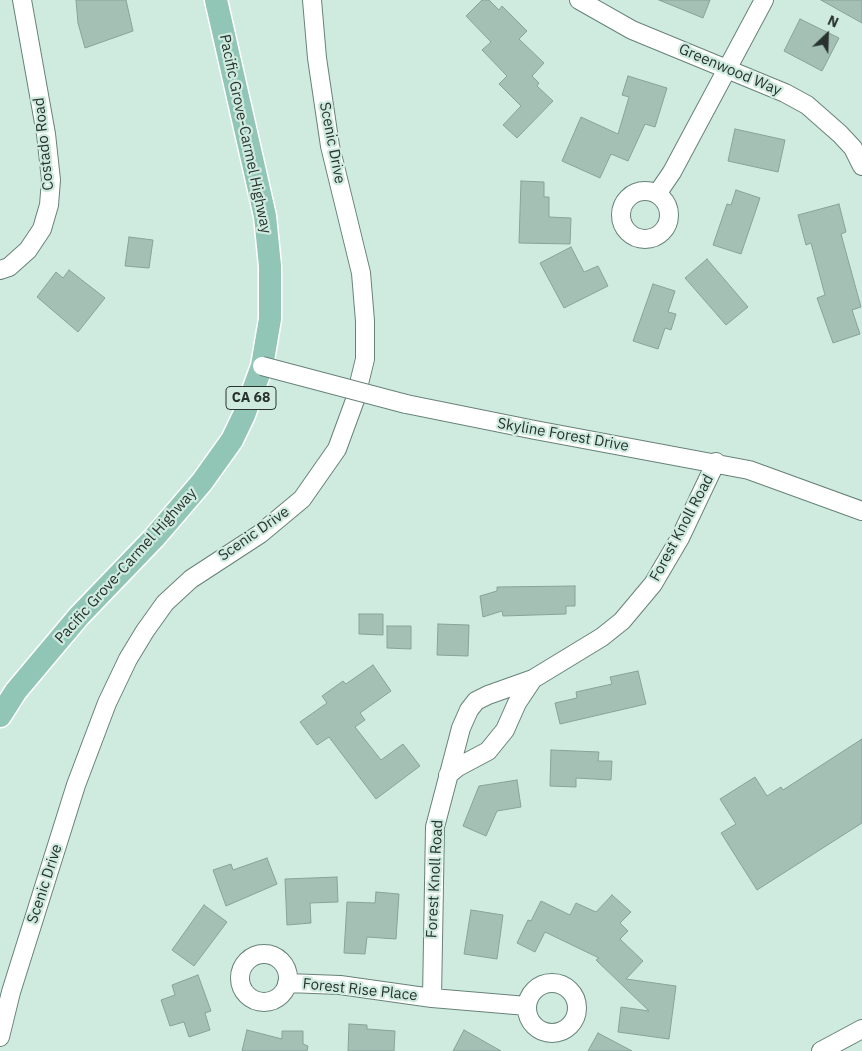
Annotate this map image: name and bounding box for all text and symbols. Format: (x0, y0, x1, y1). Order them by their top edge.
north arrow (802, 10, 852, 60)
text: N (825, 11, 841, 32)
street label: Pacific Grove-Carmel Highway (215, 33, 275, 235)
street label: Greenwood Way (676, 40, 784, 100)
street label: Costado Road (30, 97, 58, 191)
street label: Scenic Drive (315, 101, 349, 185)
road number: CA 68 (226, 386, 276, 409)
street label: Skyline Forest Drive (496, 415, 630, 455)
street label: Forest Knoll Road (646, 471, 718, 585)
street label: Pacific Grove-Carmel Highway (51, 485, 201, 647)
street label: Scenic Drive (215, 503, 293, 565)
street label: Forest Knoll Road (423, 819, 447, 939)
street label: Scenic Drive (24, 842, 66, 926)
street label: Forest Rise Place (302, 975, 418, 1005)

